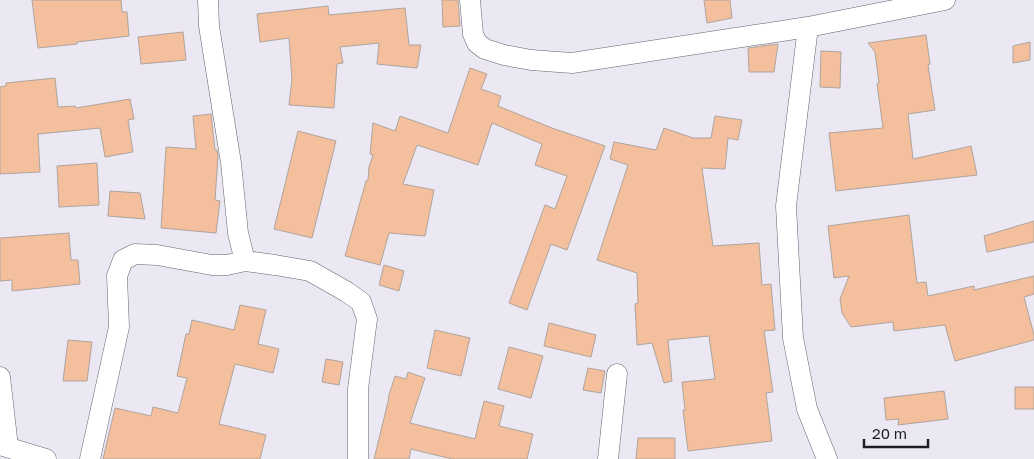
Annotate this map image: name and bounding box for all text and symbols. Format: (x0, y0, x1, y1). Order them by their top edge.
scale bar (864, 416, 928, 448)
text: 20 m (872, 424, 907, 442)

